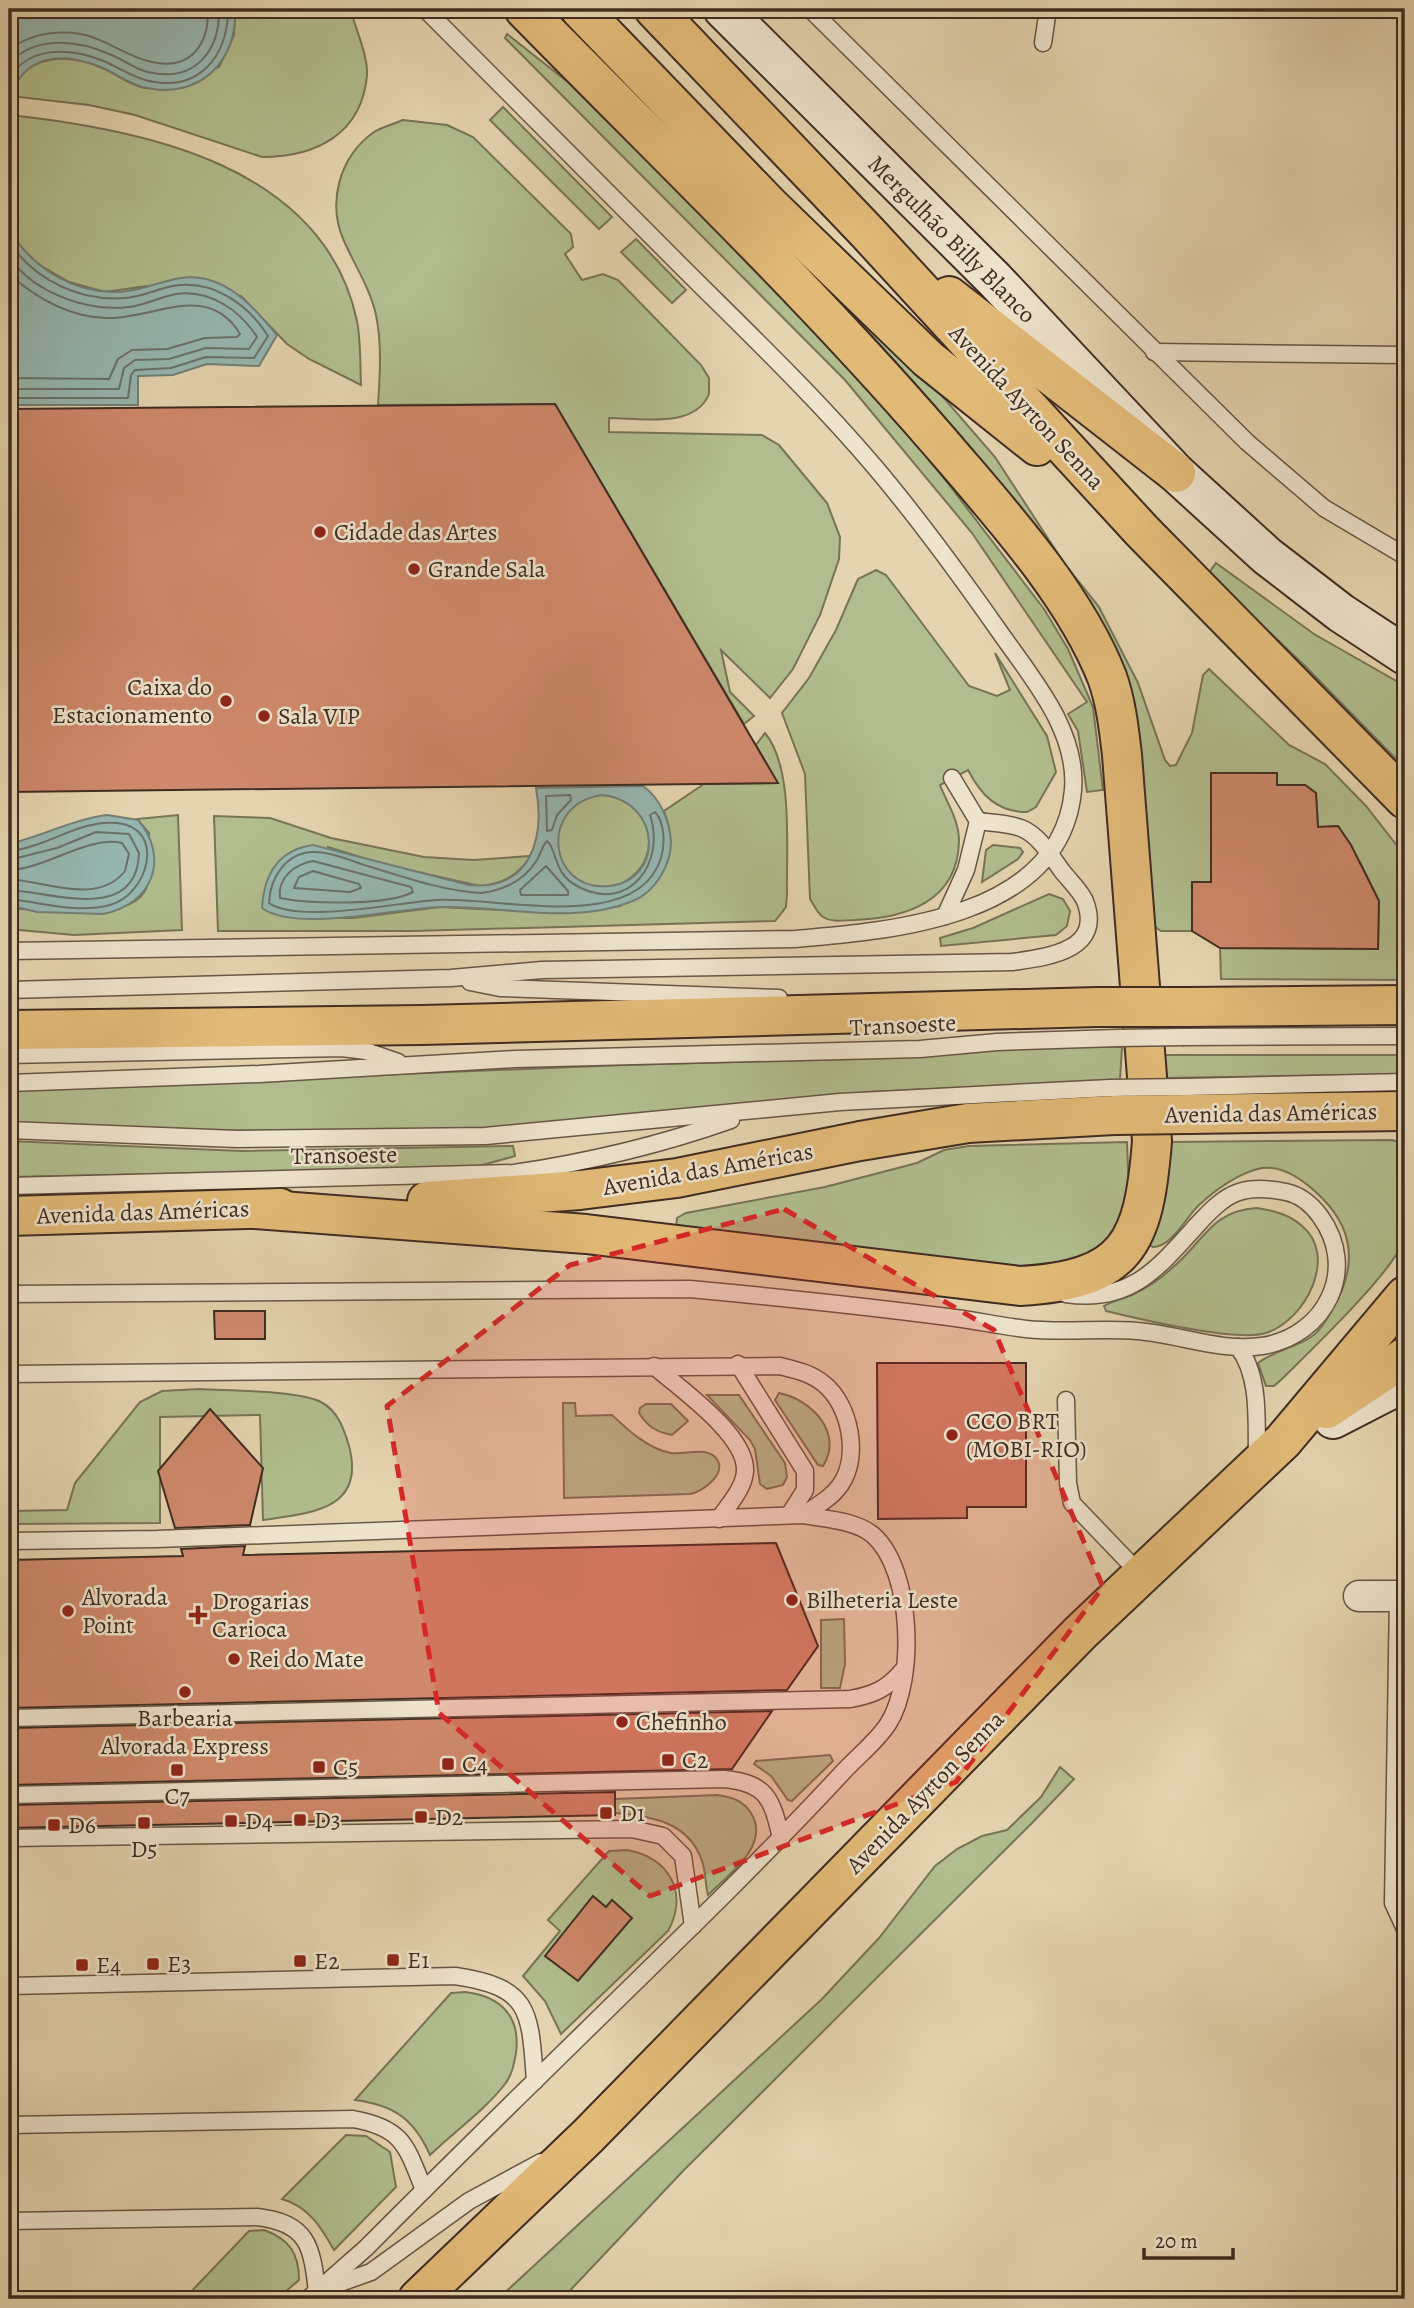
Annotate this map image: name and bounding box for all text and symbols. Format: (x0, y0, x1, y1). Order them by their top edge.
street label: Mergulhão Billy Blanco (861, 148, 1043, 330)
street label: Avenida Ayrton Senna (941, 317, 1113, 497)
place label: Cidade das Artes (334, 516, 497, 548)
marker: Cidade das Artes (312, 524, 328, 540)
place label: Grande Sala (428, 553, 546, 585)
marker: Grande Sala (406, 561, 422, 577)
place label: Caixa do Estacionamento (52, 671, 212, 731)
marker: Caixa do Estacionamento (218, 693, 234, 709)
place label: Sala VIP (278, 700, 360, 732)
marker: Sala VIP (256, 708, 272, 724)
street label: Transoeste (849, 1006, 957, 1044)
street label: Avenida das Américas (1163, 1095, 1378, 1131)
street label: Avenida das Américas (599, 1135, 816, 1203)
street label: Transoeste (291, 1138, 397, 1172)
street label: Avenida das Américas (35, 1192, 250, 1232)
place label: CCO BRT (MOBI-RIO) (966, 1405, 1086, 1465)
marker: CCO BRT (MOBI-RIO) (944, 1427, 960, 1443)
place label: Alvorada Point (81, 1581, 169, 1641)
place label: Bilheteria Leste (806, 1584, 958, 1616)
place label: Drogarias Carioca (212, 1585, 309, 1645)
marker: Bilheteria Leste (784, 1592, 800, 1608)
marker: Alvorada Point (60, 1603, 76, 1619)
marker: Drogarias Carioca (190, 1607, 206, 1623)
place label: Rei do Mate (248, 1643, 364, 1675)
marker: Rei do Mate (226, 1651, 242, 1667)
marker: Barbearia Alvorada Express (177, 1684, 193, 1700)
place label: Barbearia Alvorada Express (100, 1702, 269, 1762)
street label: Avenida Ayrton Senna (838, 1703, 1012, 1881)
place label: Chefinho (636, 1706, 727, 1738)
marker: Chefinho (614, 1714, 630, 1730)
place label: C2 (682, 1744, 708, 1776)
place label: C4 (462, 1748, 488, 1780)
place label: C5 (333, 1751, 358, 1783)
marker: C2 (660, 1752, 676, 1768)
marker: C4 (440, 1756, 456, 1772)
marker: C5 (311, 1759, 327, 1775)
marker: C7 (169, 1762, 185, 1778)
place label: C7 (164, 1780, 190, 1812)
place label: D1 (620, 1797, 645, 1829)
place label: D2 (435, 1801, 463, 1833)
place label: D3 (314, 1804, 341, 1836)
place label: D4 (245, 1805, 273, 1837)
marker: D1 (598, 1805, 614, 1821)
place label: D6 (68, 1809, 96, 1841)
marker: D2 (413, 1809, 429, 1825)
marker: D3 (292, 1812, 308, 1828)
marker: D4 (223, 1813, 239, 1829)
marker: D5 (136, 1815, 152, 1831)
marker: D6 (46, 1817, 62, 1833)
place label: D5 (130, 1833, 158, 1865)
place label: E1 (407, 1944, 429, 1976)
place label: E2 (314, 1945, 340, 1977)
place label: E3 (167, 1948, 191, 1980)
place label: E4 (96, 1949, 121, 1981)
marker: E1 (385, 1952, 401, 1968)
marker: E2 (292, 1953, 308, 1969)
marker: E3 (145, 1956, 161, 1972)
marker: E4 (74, 1957, 90, 1973)
scale bar (1144, 2217, 1234, 2261)
text: 20 m (1155, 2227, 1198, 2255)

